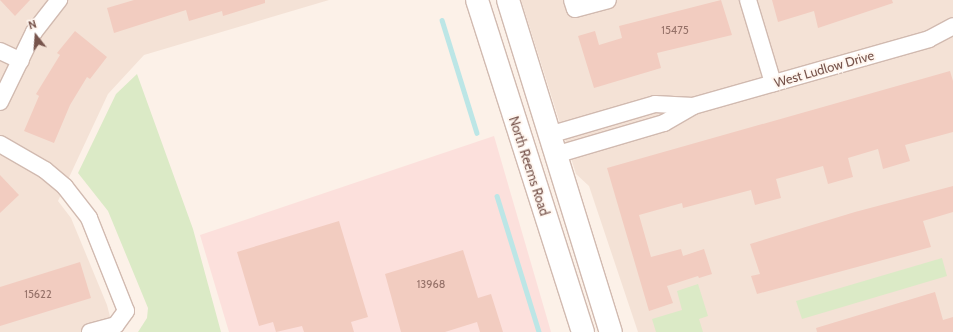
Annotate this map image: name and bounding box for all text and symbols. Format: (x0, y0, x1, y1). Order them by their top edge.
north arrow (16, 16, 56, 56)
text: N (27, 17, 38, 32)
house number: 15475 (661, 23, 689, 37)
street label: West Ludlow Drive (772, 47, 876, 91)
street label: North Reems Road (506, 114, 552, 218)
house number: 13968 (417, 277, 445, 291)
house number: 15622 (24, 287, 52, 301)

